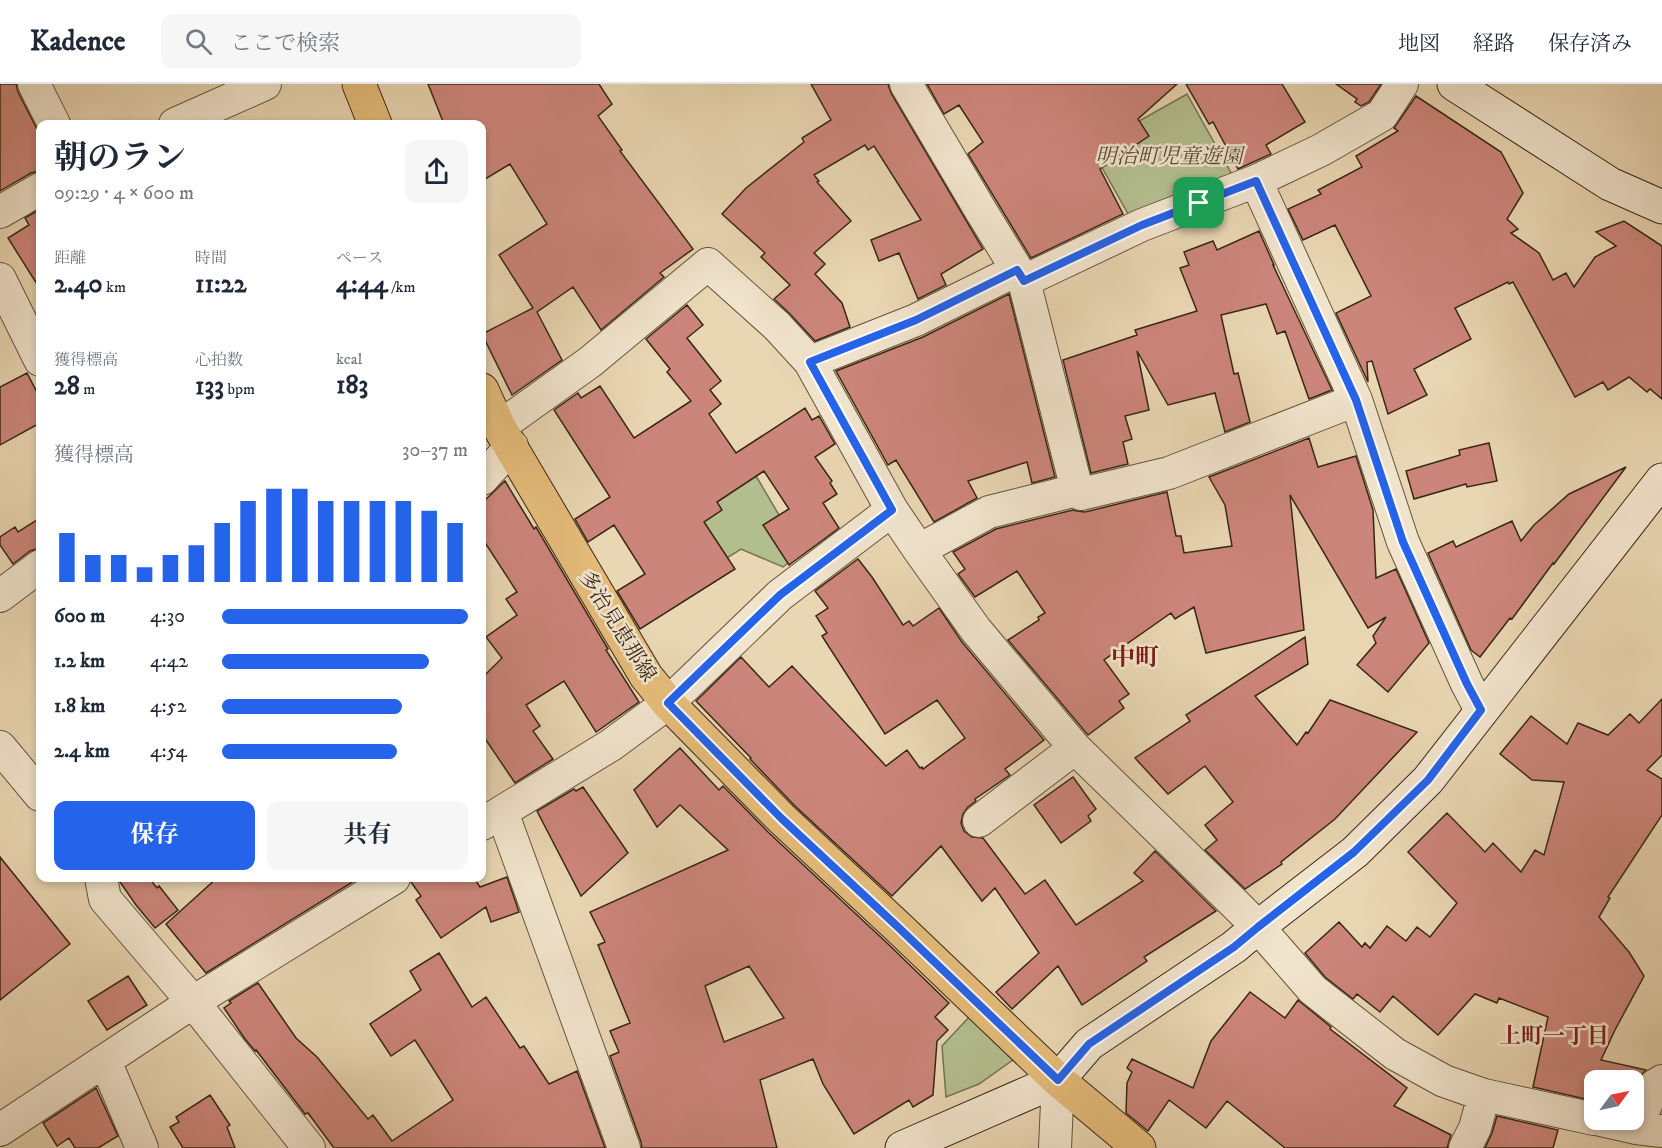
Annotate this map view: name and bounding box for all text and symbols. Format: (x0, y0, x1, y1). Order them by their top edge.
search box (161, 14, 581, 68)
text: Kadence (30, 24, 125, 59)
icon: search (182, 25, 215, 58)
text: ここで検索 (230, 30, 340, 57)
text: 地図 (1398, 31, 1440, 57)
text: 経路 (1473, 31, 1515, 57)
text: 保存済み (1548, 31, 1632, 57)
text: 朝のラン (54, 138, 186, 179)
button: share (405, 140, 468, 203)
park label: 明治町児童遊園 (1096, 144, 1245, 170)
pin (1173, 177, 1224, 228)
text: 09:29 · 4 × 600 m (54, 181, 194, 206)
icon: arrive (1182, 186, 1215, 219)
text: 距離 (54, 248, 86, 268)
text: 時間 (195, 248, 227, 268)
text: ペース (336, 248, 383, 268)
text: 2.40 (54, 268, 103, 301)
text: 11:22 (195, 268, 246, 301)
text: 4:44 (336, 268, 388, 301)
text: km (103, 277, 126, 297)
text: /km (388, 277, 415, 297)
text: kcal (336, 349, 362, 369)
text: 獲得標高 (54, 350, 118, 370)
text: 心拍数 (195, 350, 243, 370)
text: 183 (336, 369, 368, 402)
text: 28 (54, 370, 80, 403)
text: 133 (195, 370, 224, 403)
text: m (80, 379, 95, 399)
text: bpm (224, 379, 255, 399)
text: 30–37 m (402, 438, 468, 463)
text: 獲得標高 (54, 443, 134, 468)
street label: 多治見恵那線 (573, 566, 662, 687)
text: 600 m (54, 604, 105, 629)
text: 4:30 (150, 604, 185, 629)
district label: 中町 (1111, 643, 1159, 673)
text: 1.2 km (54, 649, 105, 674)
text: 4:42 (150, 649, 188, 674)
text: 1.8 km (54, 694, 105, 719)
text: 4:52 (150, 694, 187, 719)
text: 2.4 km (54, 739, 110, 764)
text: 4:54 (150, 739, 187, 764)
button: 保存 (54, 801, 255, 870)
button: 共有 (267, 801, 468, 870)
district label: 上町一丁目 (1499, 1023, 1609, 1050)
north arrow (1584, 1070, 1644, 1130)
map controls (1584, 1070, 1644, 1130)

